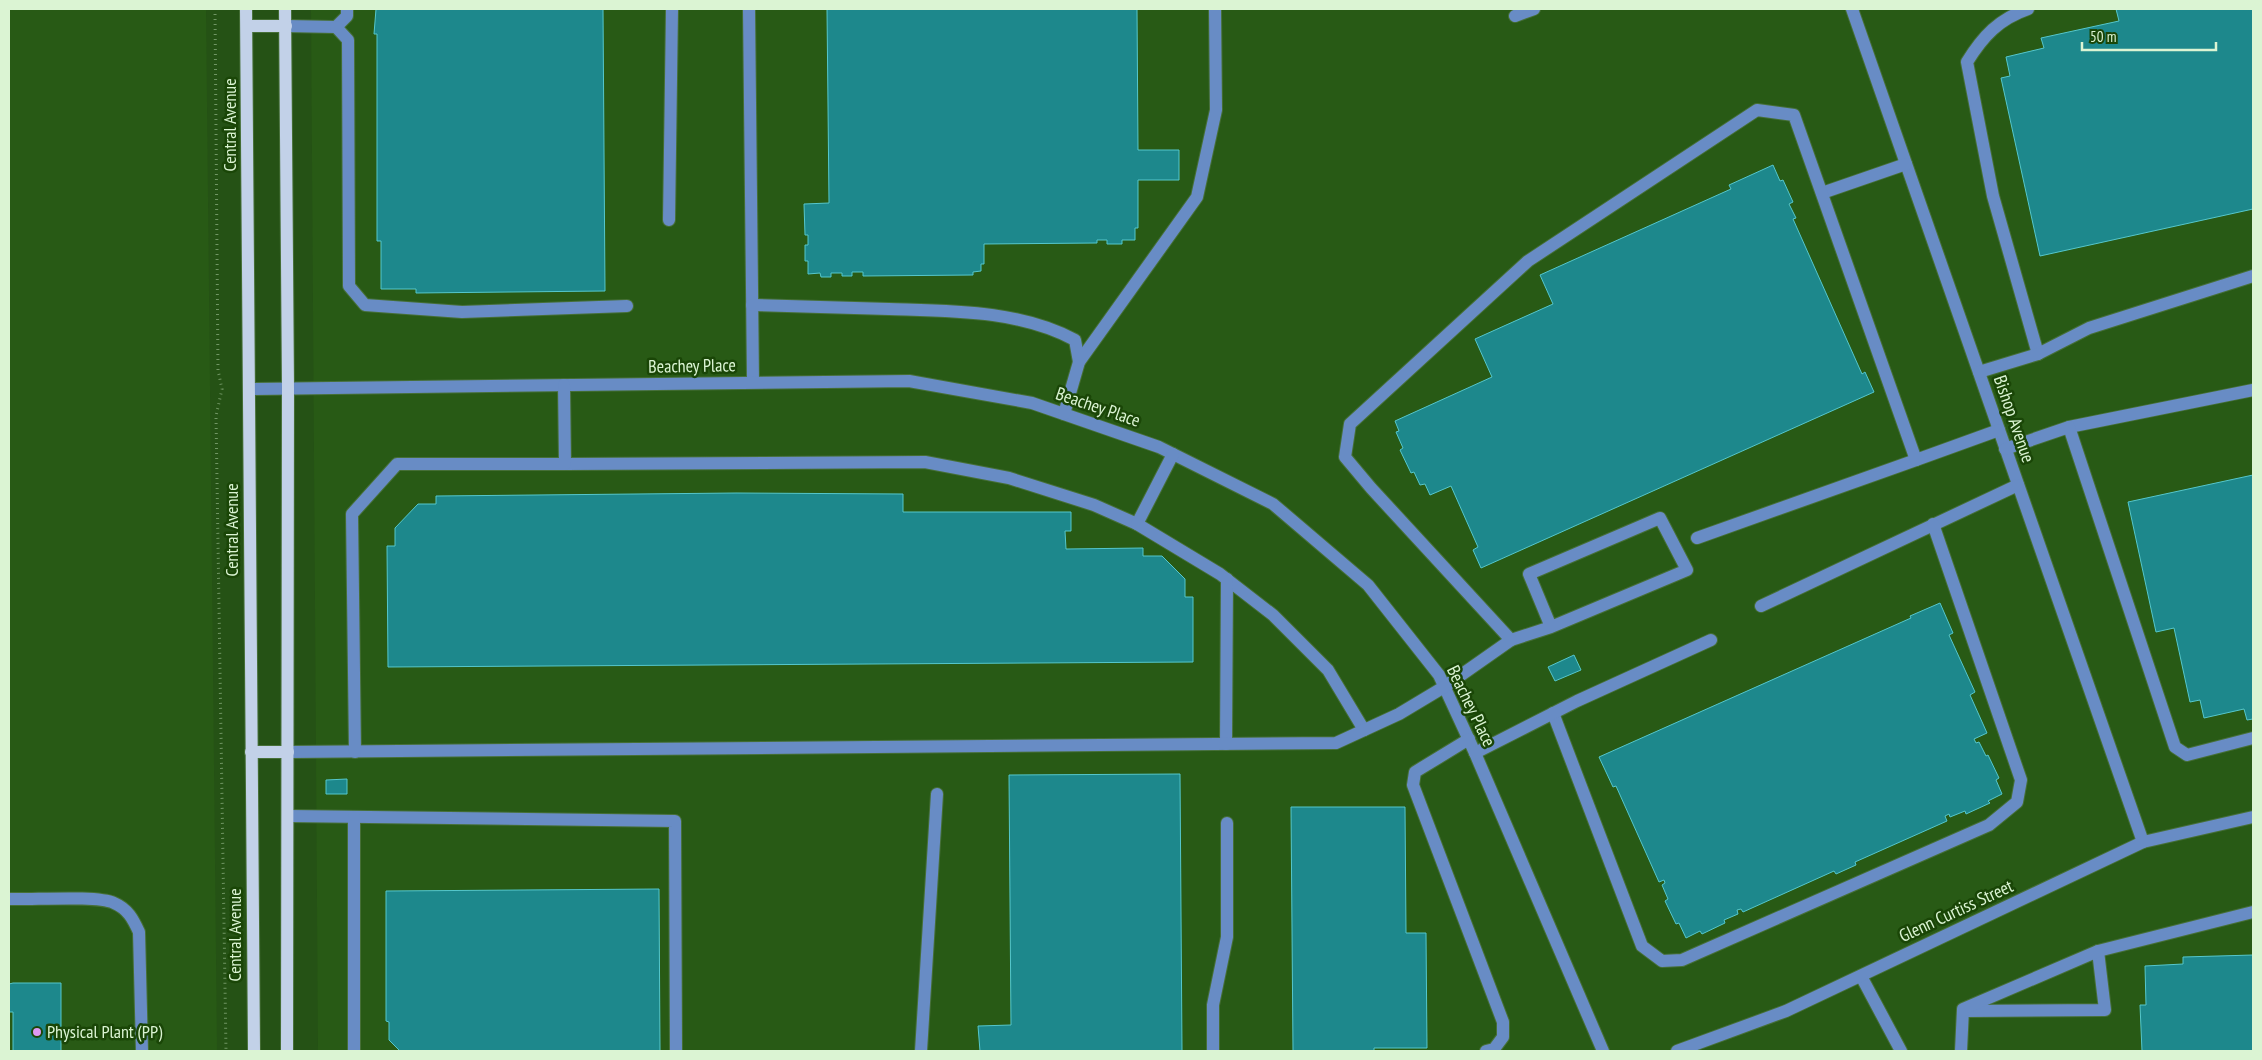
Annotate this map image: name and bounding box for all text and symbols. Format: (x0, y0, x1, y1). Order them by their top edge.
scale bar (2082, 20, 2216, 52)
text: 50 m (2090, 27, 2116, 46)
street label: Central Avenue (218, 78, 241, 172)
street label: Beachey Place (648, 353, 736, 378)
street label: Bishop Avenue (1989, 372, 2040, 466)
street label: Beachey Place (1053, 381, 1143, 432)
street label: Central Avenue (220, 483, 243, 577)
street label: Beachey Place (1442, 661, 1501, 750)
street label: Glenn Curtiss Street (1895, 874, 2017, 947)
street label: Central Avenue (223, 888, 246, 982)
place label: Physical Plant (PP) (47, 1020, 163, 1043)
marker: Physical Plant (PP) (31, 1026, 43, 1038)

